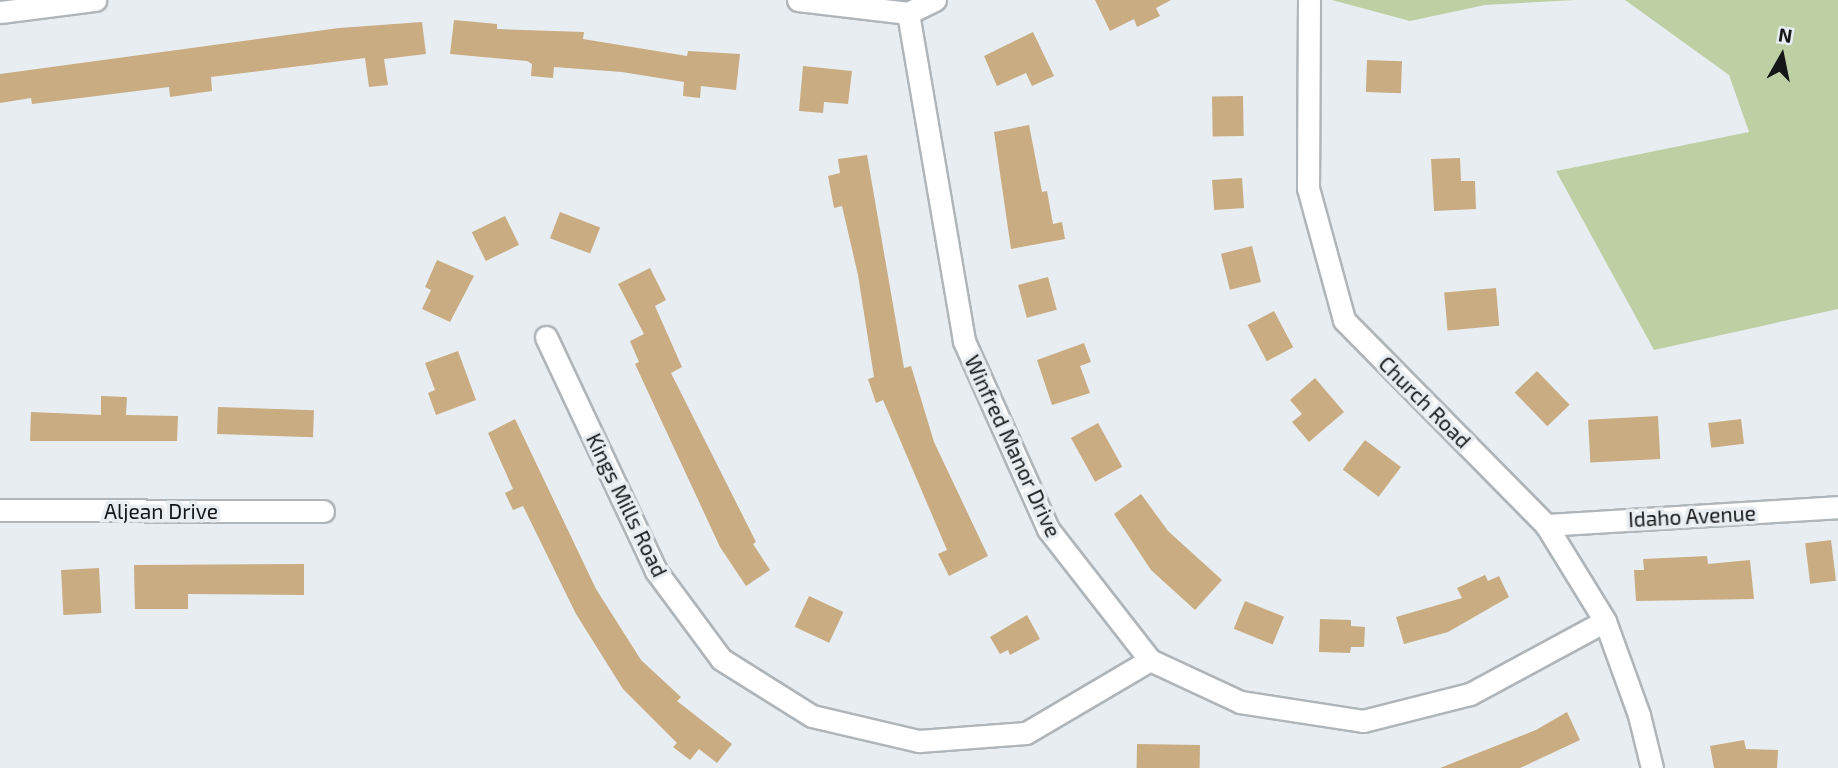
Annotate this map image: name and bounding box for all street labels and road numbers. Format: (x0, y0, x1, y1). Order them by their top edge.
street label: Winfred Manor Drive (960, 351, 1066, 541)
street label: Church Road (1374, 351, 1476, 453)
street label: Kings Mills Road (581, 429, 673, 581)
street label: Aljean Drive (104, 498, 218, 524)
street label: Idaho Avenue (1627, 500, 1757, 532)

